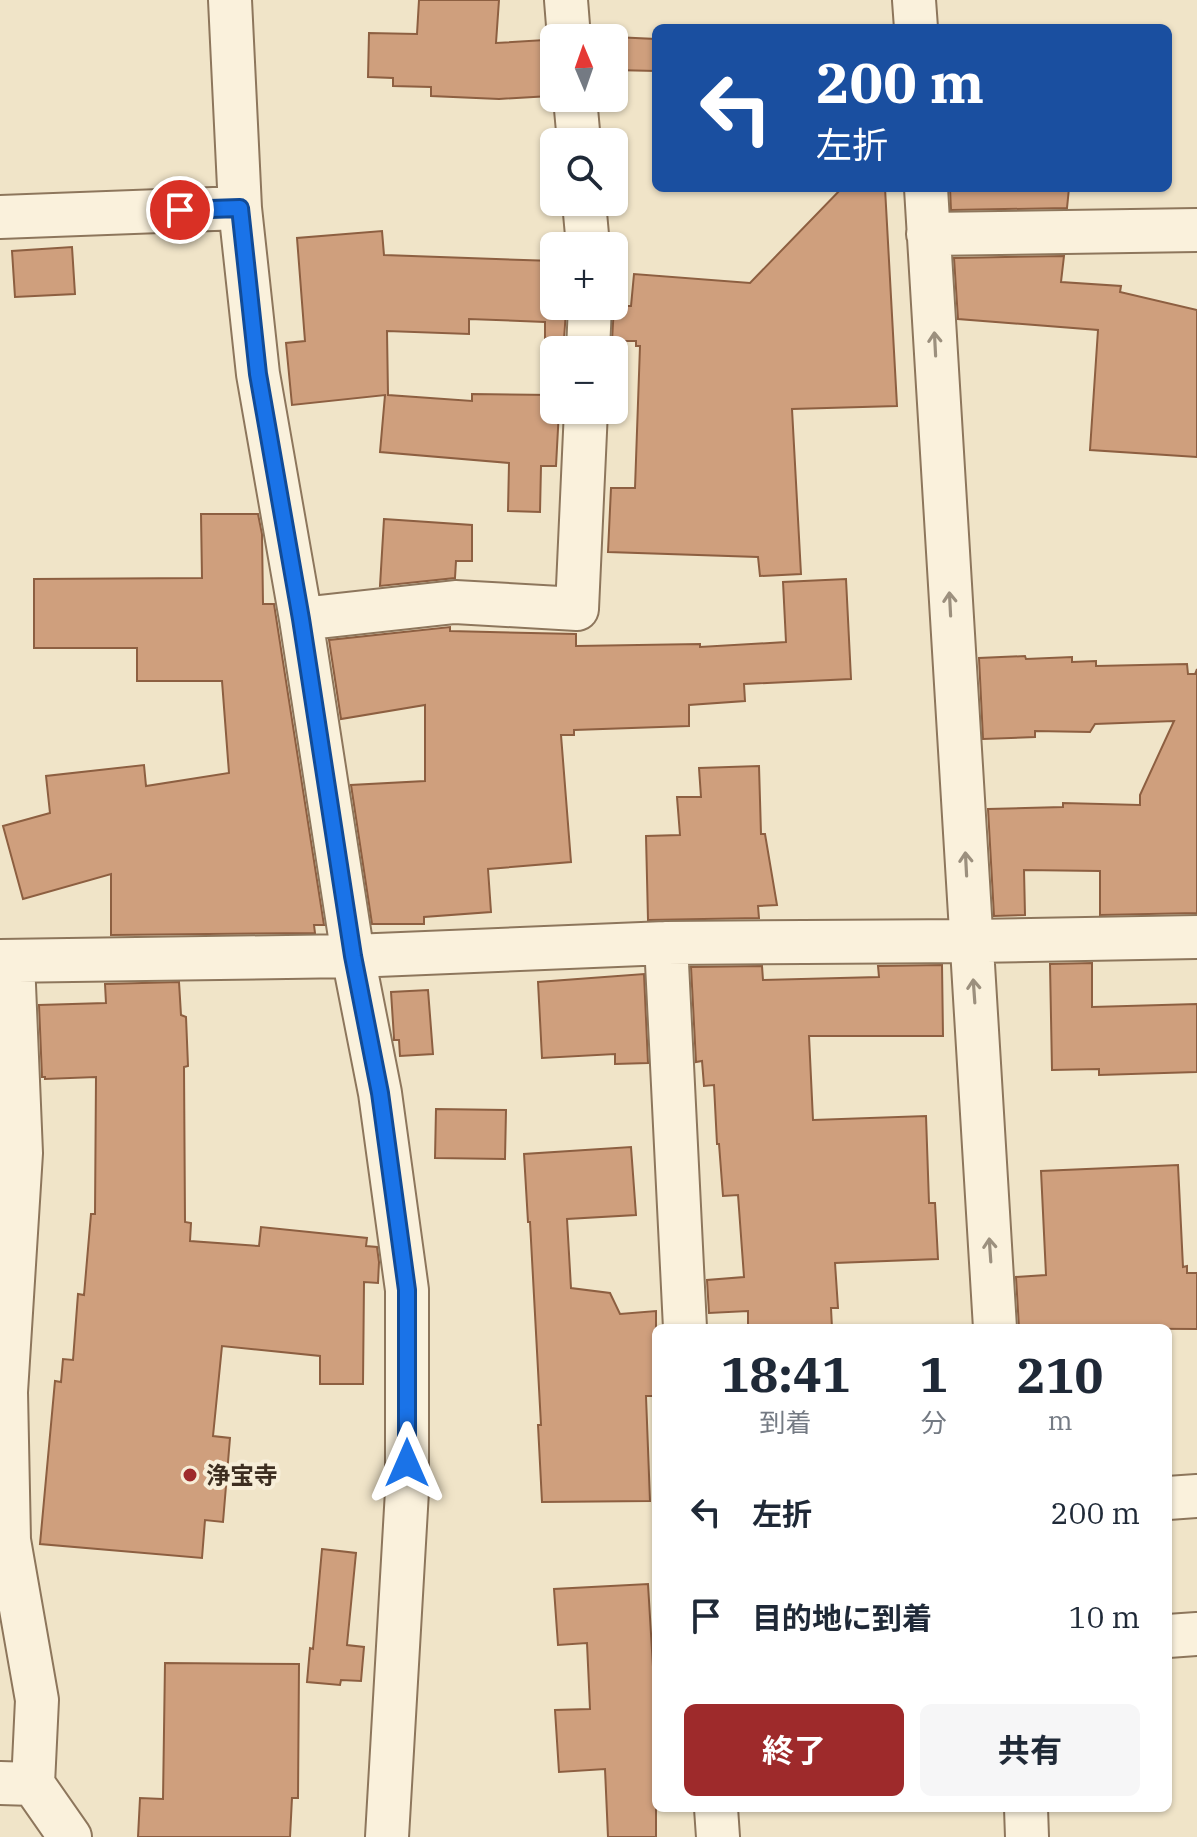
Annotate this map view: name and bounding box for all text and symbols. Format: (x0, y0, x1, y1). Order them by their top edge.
north arrow (540, 24, 628, 112)
map controls (540, 24, 628, 424)
text: 200 m (816, 46, 984, 118)
icon: left (684, 56, 788, 160)
text: 左折 (816, 121, 888, 168)
button: search (540, 128, 628, 216)
pin (146, 176, 214, 244)
icon: arrive (158, 188, 202, 232)
button: + (540, 232, 628, 320)
one-way arrow (927, 331, 942, 358)
button: − (540, 336, 628, 424)
one-way arrow (943, 591, 958, 618)
one-way arrow (958, 851, 973, 877)
one-way arrow (966, 978, 981, 1005)
one-way arrow (982, 1237, 997, 1264)
text: 18:41 (721, 1343, 851, 1405)
text: 1 (919, 1343, 948, 1405)
text: 210 (1017, 1344, 1103, 1406)
text: m (1048, 1403, 1072, 1437)
text: 到着 (760, 1405, 812, 1439)
text: 分 (921, 1405, 947, 1439)
position arrow (365, 1421, 449, 1505)
place label: 浄宝寺 (206, 1459, 278, 1491)
marker: 浄宝寺 (181, 1466, 199, 1484)
icon: left (684, 1490, 728, 1534)
text: 200 m (1050, 1493, 1140, 1532)
text: 左折 (752, 1494, 812, 1533)
icon: arrive (684, 1594, 728, 1638)
text: 10 m (1068, 1597, 1140, 1636)
text: 目的地に到着 (752, 1598, 932, 1637)
button: 終了 (684, 1704, 904, 1796)
button: 共有 (920, 1704, 1140, 1796)

